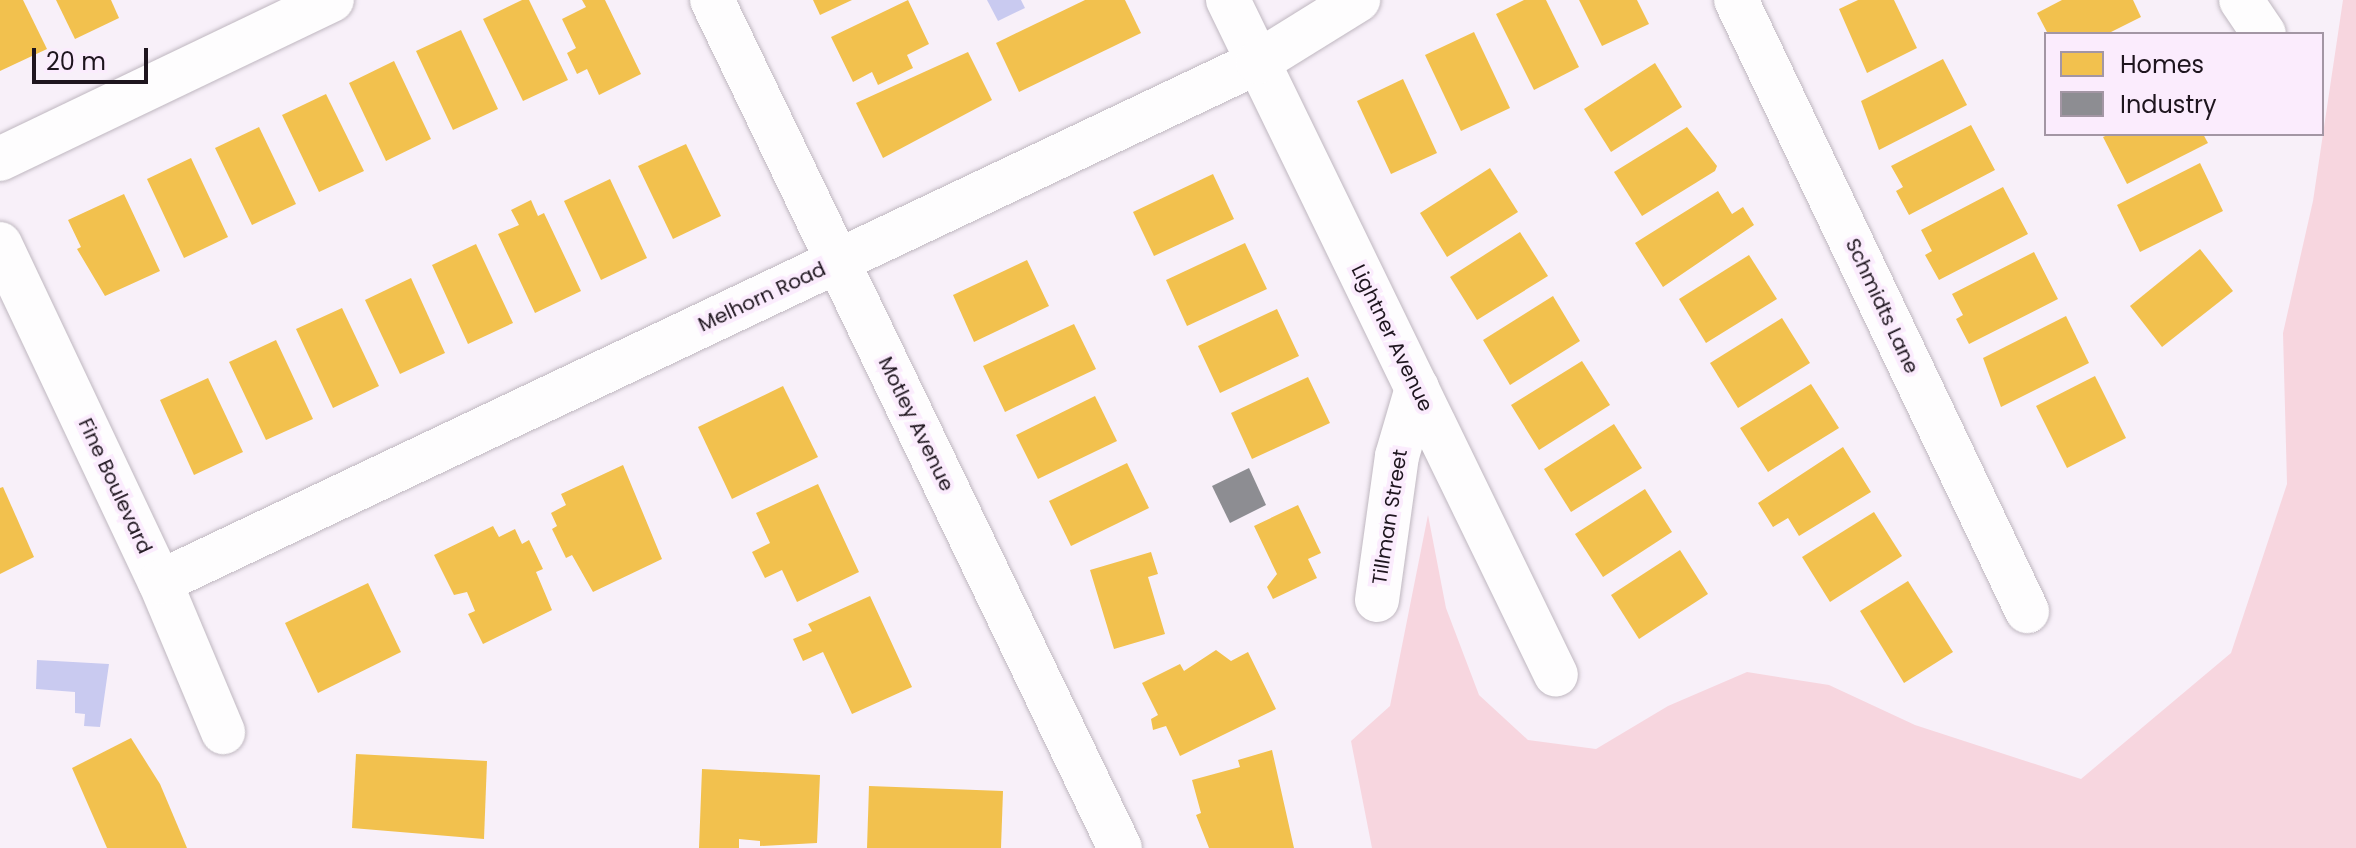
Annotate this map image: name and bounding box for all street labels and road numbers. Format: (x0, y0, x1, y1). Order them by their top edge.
street label: Schmidts Lane (1840, 235, 1924, 377)
street label: Melhorn Road (695, 257, 829, 337)
street label: Lightner Avenue (1346, 261, 1438, 415)
street label: Motley Avenue (873, 353, 959, 495)
street label: Fine Boulevard (73, 415, 157, 557)
street label: Tillman Street (1367, 448, 1413, 586)

